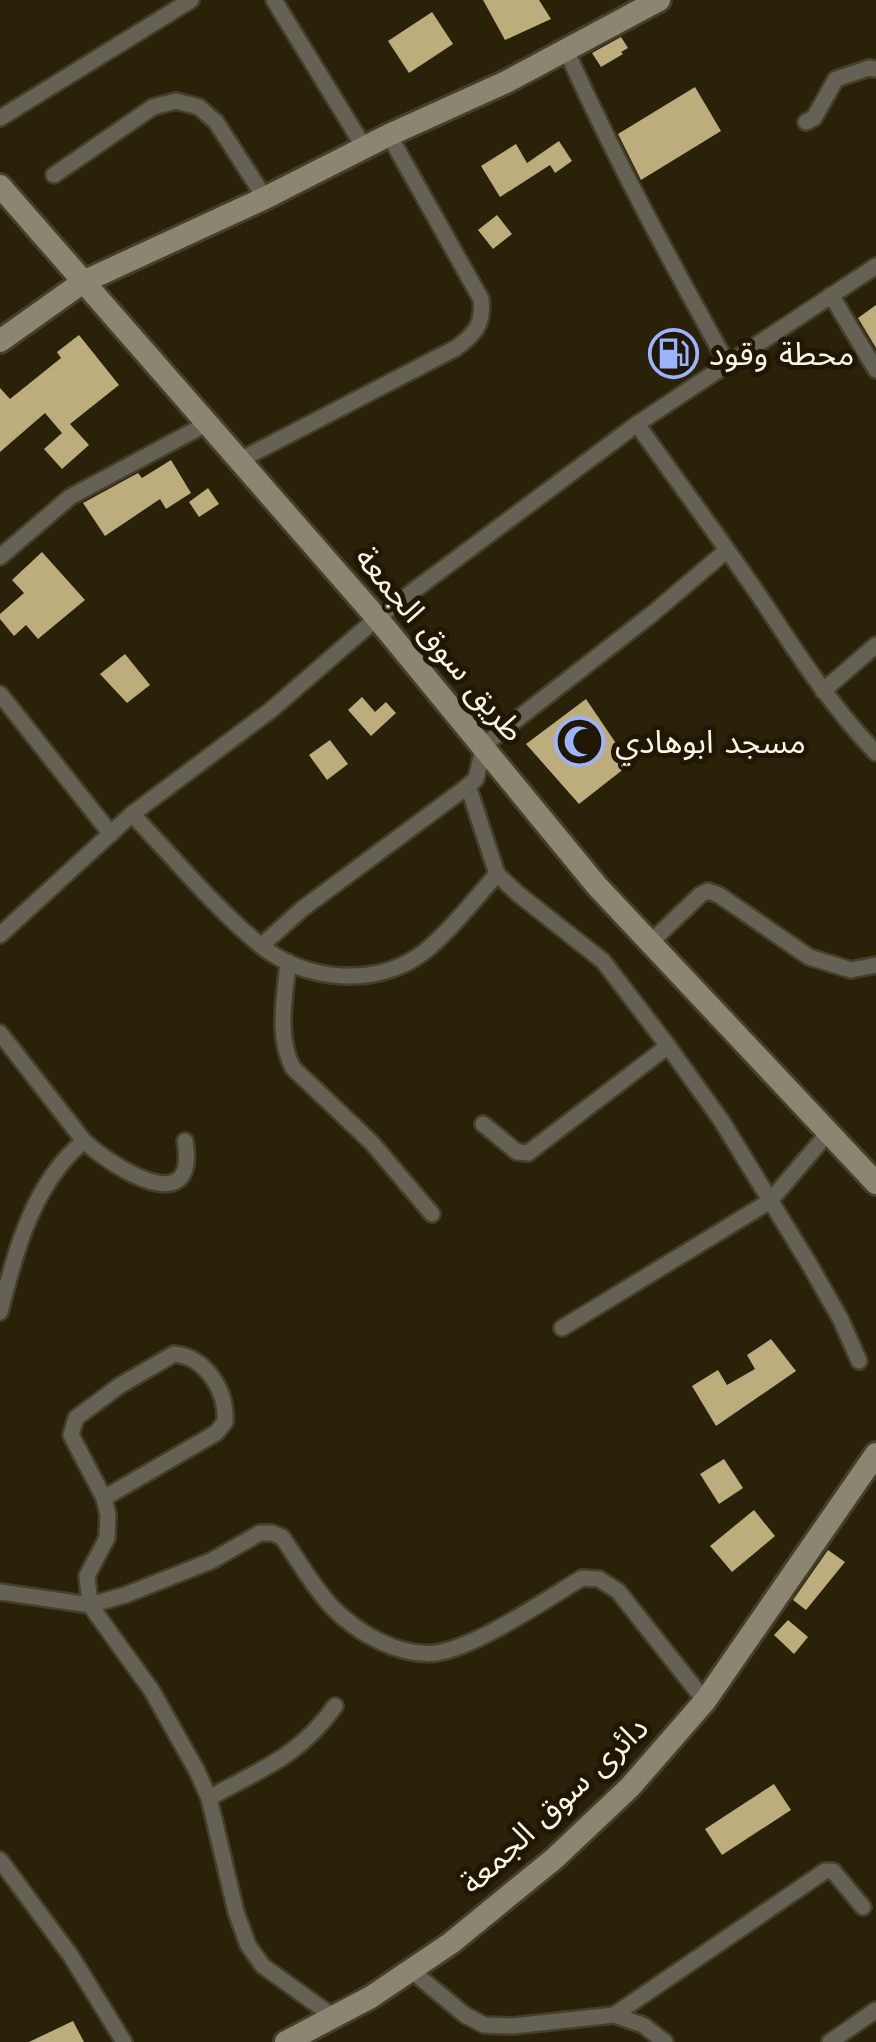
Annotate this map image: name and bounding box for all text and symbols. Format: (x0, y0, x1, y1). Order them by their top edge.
fuel station icon: محطة وقود (648, 328, 700, 380)
place label: محطة وقود (709, 335, 854, 373)
street label: طريق سوق الجمعة (347, 539, 533, 750)
mosque icon: مسجد ابوهادي (554, 716, 606, 768)
place label: مسجد ابوهادي (615, 723, 806, 766)
street label: دائرى سوق الجمعة (452, 1708, 656, 1902)

